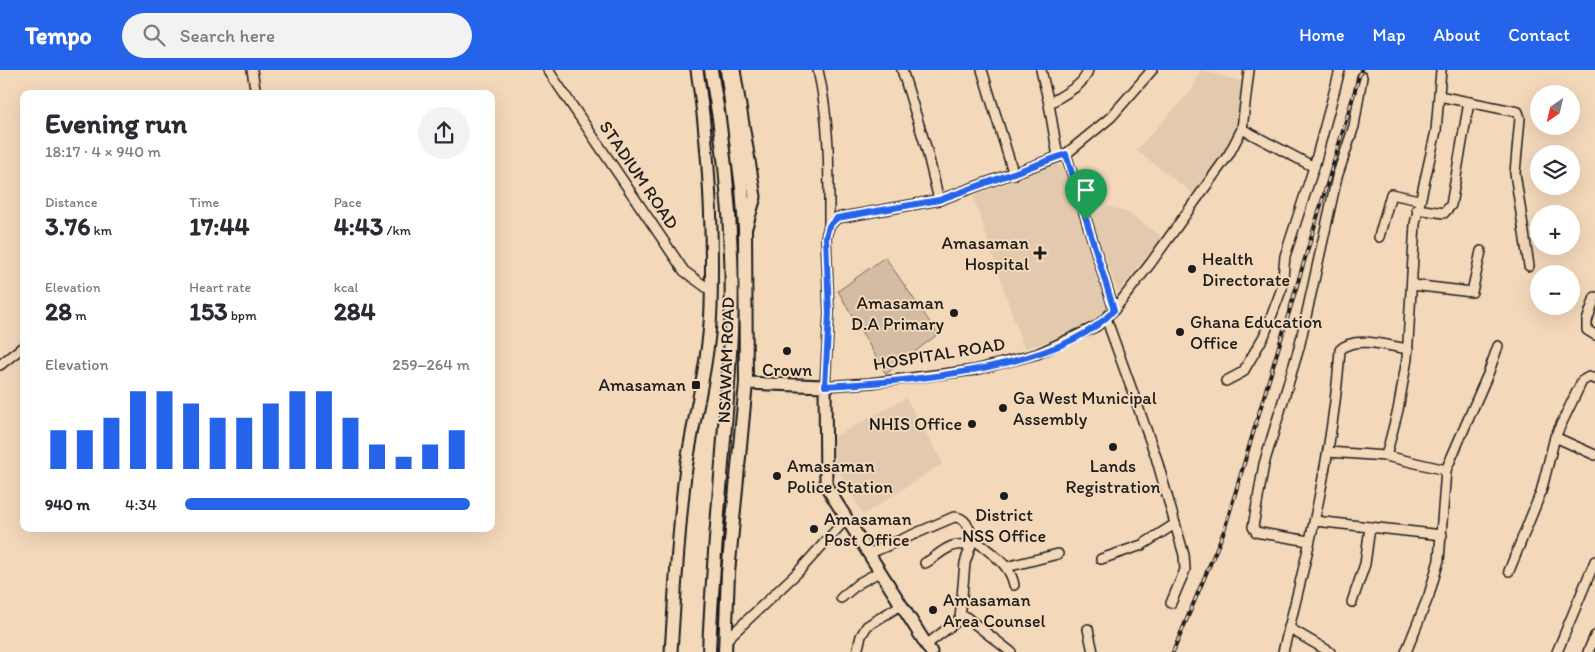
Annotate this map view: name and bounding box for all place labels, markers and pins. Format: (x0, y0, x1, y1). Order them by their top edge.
pin (1065, 169, 1107, 220)
place label: Amasaman Hospital (941, 232, 1029, 275)
marker: Amasaman Hospital (1033, 246, 1047, 260)
place label: Health Directorate (1202, 248, 1290, 291)
marker: Health Directorate (1186, 263, 1198, 275)
place label: Amasaman D.A Primary (851, 292, 945, 335)
marker: Amasaman D.A Primary (948, 307, 960, 319)
place label: Ghana Education Office (1190, 311, 1322, 354)
marker: Ghana Education Office (1174, 326, 1186, 338)
marker: Crown (781, 345, 793, 357)
place label: Crown (762, 359, 812, 381)
place label: Amasaman (598, 374, 686, 396)
marker: Amasaman (690, 379, 702, 391)
place label: Ga West Municipal Assembly (1013, 387, 1157, 430)
marker: Ga West Municipal Assembly (997, 402, 1009, 414)
place label: NHIS Office (869, 413, 962, 435)
marker: NHIS Office (966, 418, 978, 430)
marker: Lands Registration (1107, 441, 1119, 453)
place label: Amasaman Police Station (787, 455, 893, 498)
place label: Lands Registration (1065, 455, 1161, 498)
marker: Amasaman Police Station (771, 470, 783, 482)
marker: District NSS Office (998, 490, 1010, 502)
place label: District NSS Office (962, 504, 1046, 547)
place label: Amasaman Post Office (824, 508, 912, 551)
marker: Amasaman Post Office (808, 523, 820, 535)
place label: Amasaman Area Counsel (943, 589, 1046, 632)
marker: Amasaman Area Counsel (927, 604, 939, 616)

